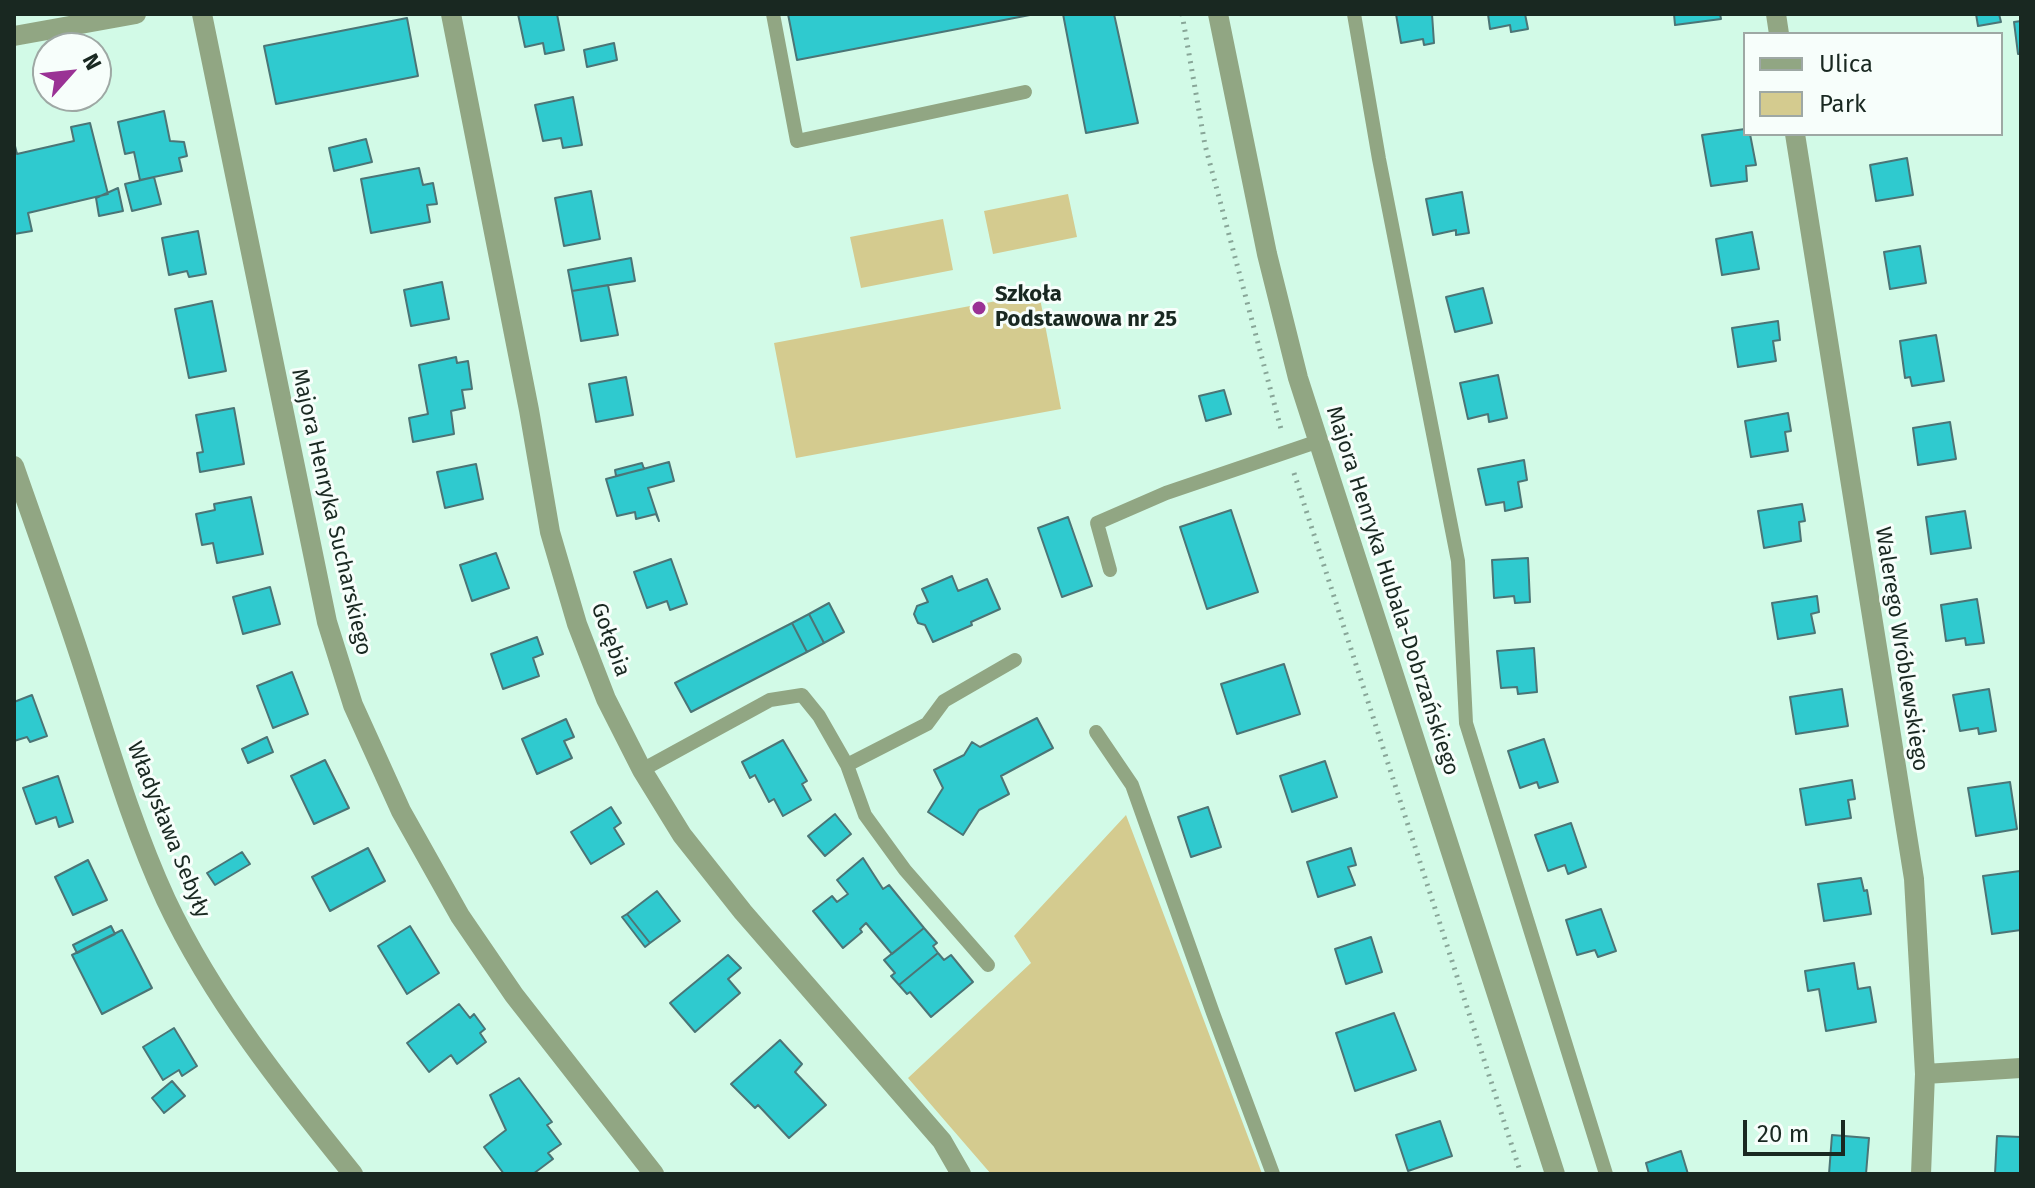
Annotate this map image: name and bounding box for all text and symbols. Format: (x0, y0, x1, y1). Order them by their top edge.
north arrow (32, 32, 112, 112)
legend (1743, 32, 2003, 136)
text: N (77, 49, 107, 74)
text: Ulica (1819, 50, 1873, 78)
text: Park (1819, 90, 1866, 118)
place label: Szkoła Podstawowa nr 25 (995, 282, 1177, 334)
marker: Szkoła Podstawowa nr 25 (970, 299, 988, 317)
street label: Majora Henryka Sucharskiego (285, 366, 377, 658)
street label: Majora Henryka Hubala-Dobrzańskiego (1320, 403, 1464, 779)
street label: Walerego Wróblewskiego (1869, 525, 1933, 773)
street label: Gołębia (584, 600, 636, 680)
street label: Władysława Sebyły (121, 738, 215, 922)
scale bar (1747, 1104, 1849, 1154)
text: 20 m (1757, 1120, 1809, 1148)

